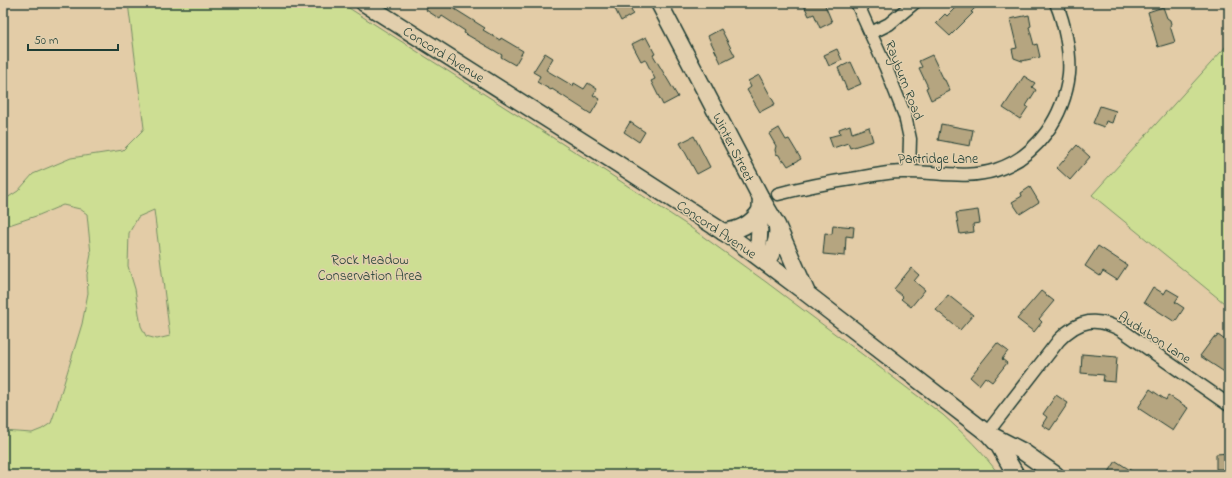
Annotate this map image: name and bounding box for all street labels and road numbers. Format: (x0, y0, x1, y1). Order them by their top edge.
street label: Concord Avenue (398, 22, 489, 89)
street label: Rayburn Road (878, 38, 928, 124)
street label: Winter Street (706, 109, 759, 186)
street label: Partridge Lane (898, 149, 979, 171)
street label: Concord Avenue (672, 196, 761, 265)
street label: Audubon Lane (1113, 307, 1195, 370)

